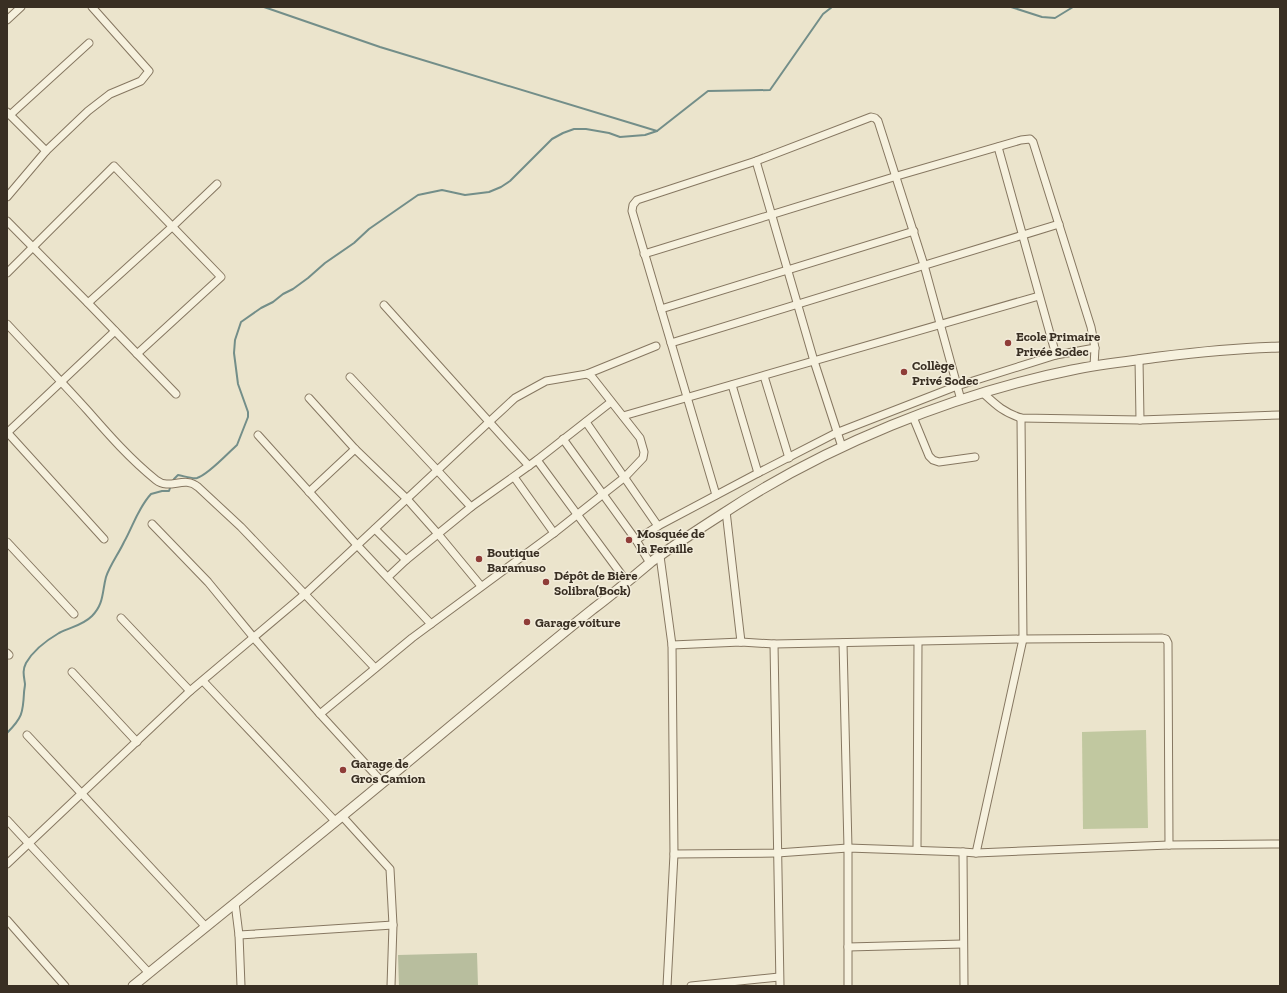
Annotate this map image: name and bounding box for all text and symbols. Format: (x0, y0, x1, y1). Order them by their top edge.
place label: Ecole Primaire Privée Sodec (1016, 329, 1101, 359)
marker: Ecole Primaire Privée Sodec (1003, 338, 1013, 348)
place label: Collège Privé Sodec (912, 358, 978, 388)
marker: Collège Privé Sodec (899, 367, 909, 377)
place label: Mosquée de la Feraille (637, 526, 705, 556)
marker: Mosquée de la Feraille (624, 535, 634, 545)
place label: Boutique Baramuso (487, 545, 546, 575)
marker: Boutique Baramuso (474, 554, 484, 564)
place label: Dépôt de Bière Solibra(Bock) (554, 568, 638, 598)
marker: Dépôt de Bière Solibra(Bock) (541, 577, 551, 587)
place label: Garage voiture (535, 615, 621, 630)
marker: Garage voiture (522, 617, 532, 627)
place label: Garage de Gros Camion (351, 756, 426, 786)
marker: Garage de Gros Camion (338, 765, 348, 775)

